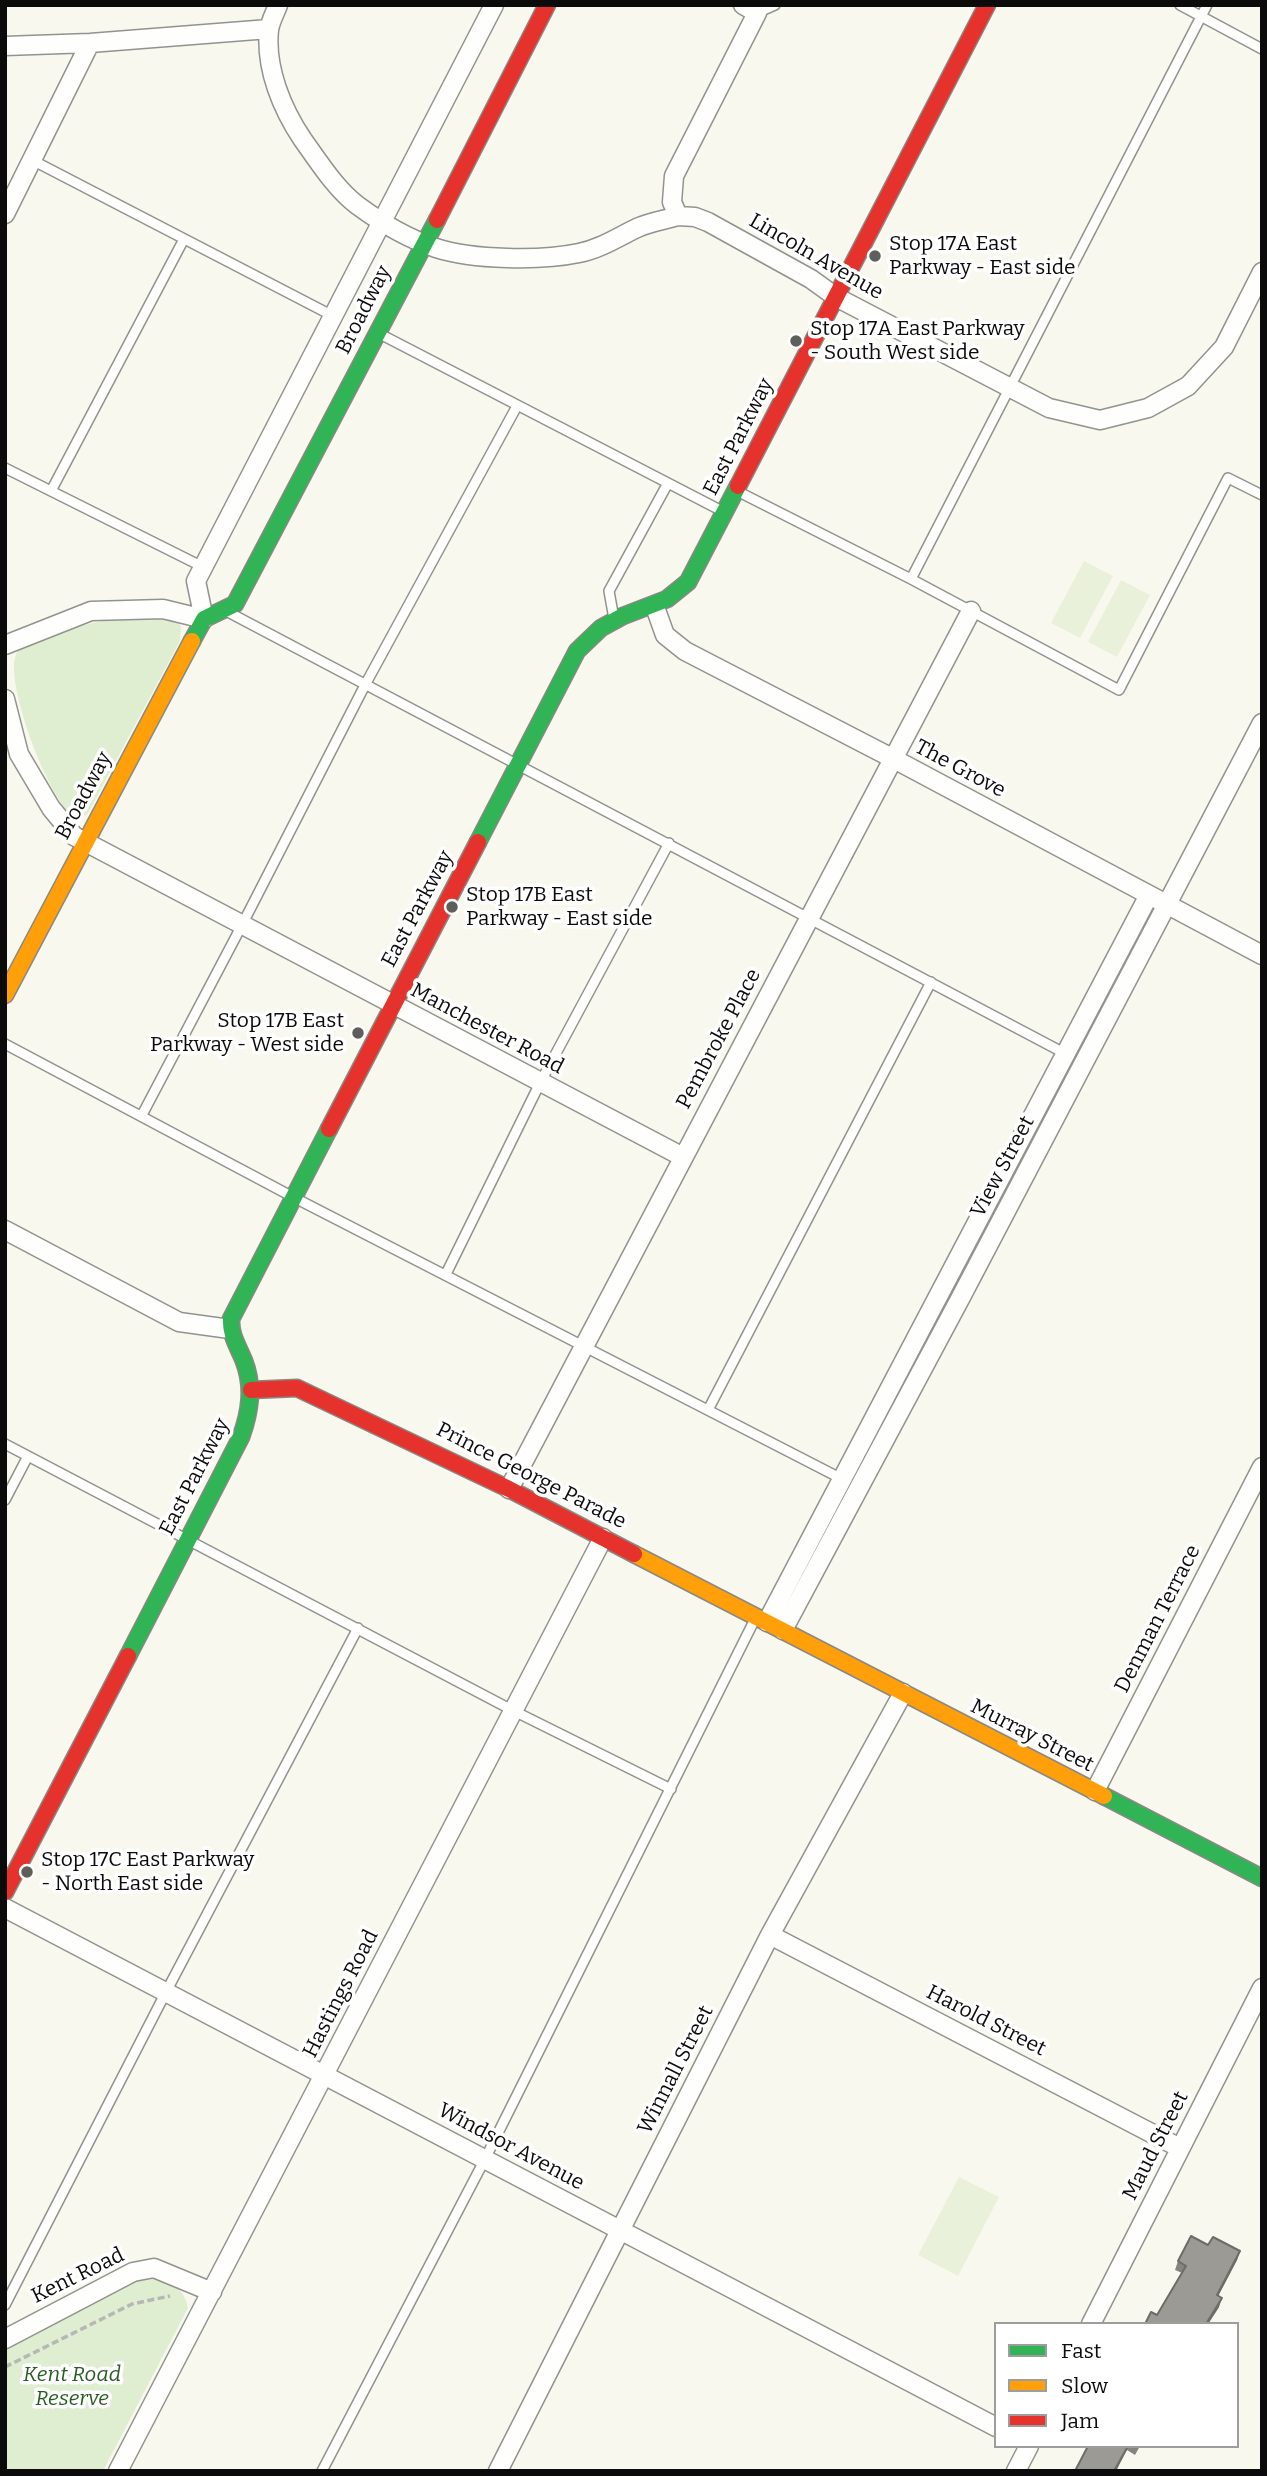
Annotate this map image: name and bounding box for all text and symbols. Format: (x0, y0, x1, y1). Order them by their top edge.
street label: Lincoln Avenue (744, 208, 888, 306)
place label: Stop 17A East Parkway - East side (889, 231, 1076, 281)
marker: Stop 17A East Parkway - East side (867, 248, 883, 264)
street label: Broadway (331, 262, 397, 358)
place label: Stop 17A East Parkway - South West side (810, 316, 1025, 366)
marker: Stop 17A East Parkway - South West side (788, 333, 804, 349)
street label: East Parkway (699, 374, 779, 500)
street label: The Grove (910, 735, 1010, 803)
street label: Broadway (50, 748, 118, 844)
street label: East Parkway (377, 846, 459, 972)
place label: Stop 17B East Parkway - East side (466, 882, 653, 932)
marker: Stop 17B East Parkway - East side (444, 899, 460, 915)
street label: Pembroke Place (672, 965, 766, 1113)
street label: Manchester Road (406, 978, 568, 1080)
place label: Stop 17B East Parkway - West side (150, 1008, 344, 1058)
marker: Stop 17B East Parkway - West side (350, 1025, 366, 1041)
street label: View Street (966, 1112, 1040, 1222)
street label: East Parkway (155, 1414, 235, 1540)
street label: Prince George Parade (432, 1417, 630, 1535)
street label: Denman Terrace (1110, 1541, 1206, 1697)
street label: Murray Street (966, 1694, 1098, 1778)
place label: Stop 17C East Parkway - North East side (41, 1847, 254, 1897)
marker: Stop 17C East Parkway - North East side (19, 1864, 35, 1880)
street label: Hastings Road (298, 1926, 384, 2062)
street label: Harold Street (922, 1980, 1050, 2062)
street label: Winnall Street (633, 2002, 719, 2138)
street label: Maud Street (1118, 2087, 1194, 2205)
street label: Windsor Avenue (434, 2098, 588, 2196)
street label: Kent Road (28, 2243, 128, 2309)
legend (994, 2322, 1239, 2448)
text: Fast (1061, 2338, 1101, 2364)
park label: Kent Road Reserve (23, 2362, 121, 2412)
text: Slow (1061, 2373, 1108, 2399)
text: Jam (1061, 2408, 1099, 2434)

